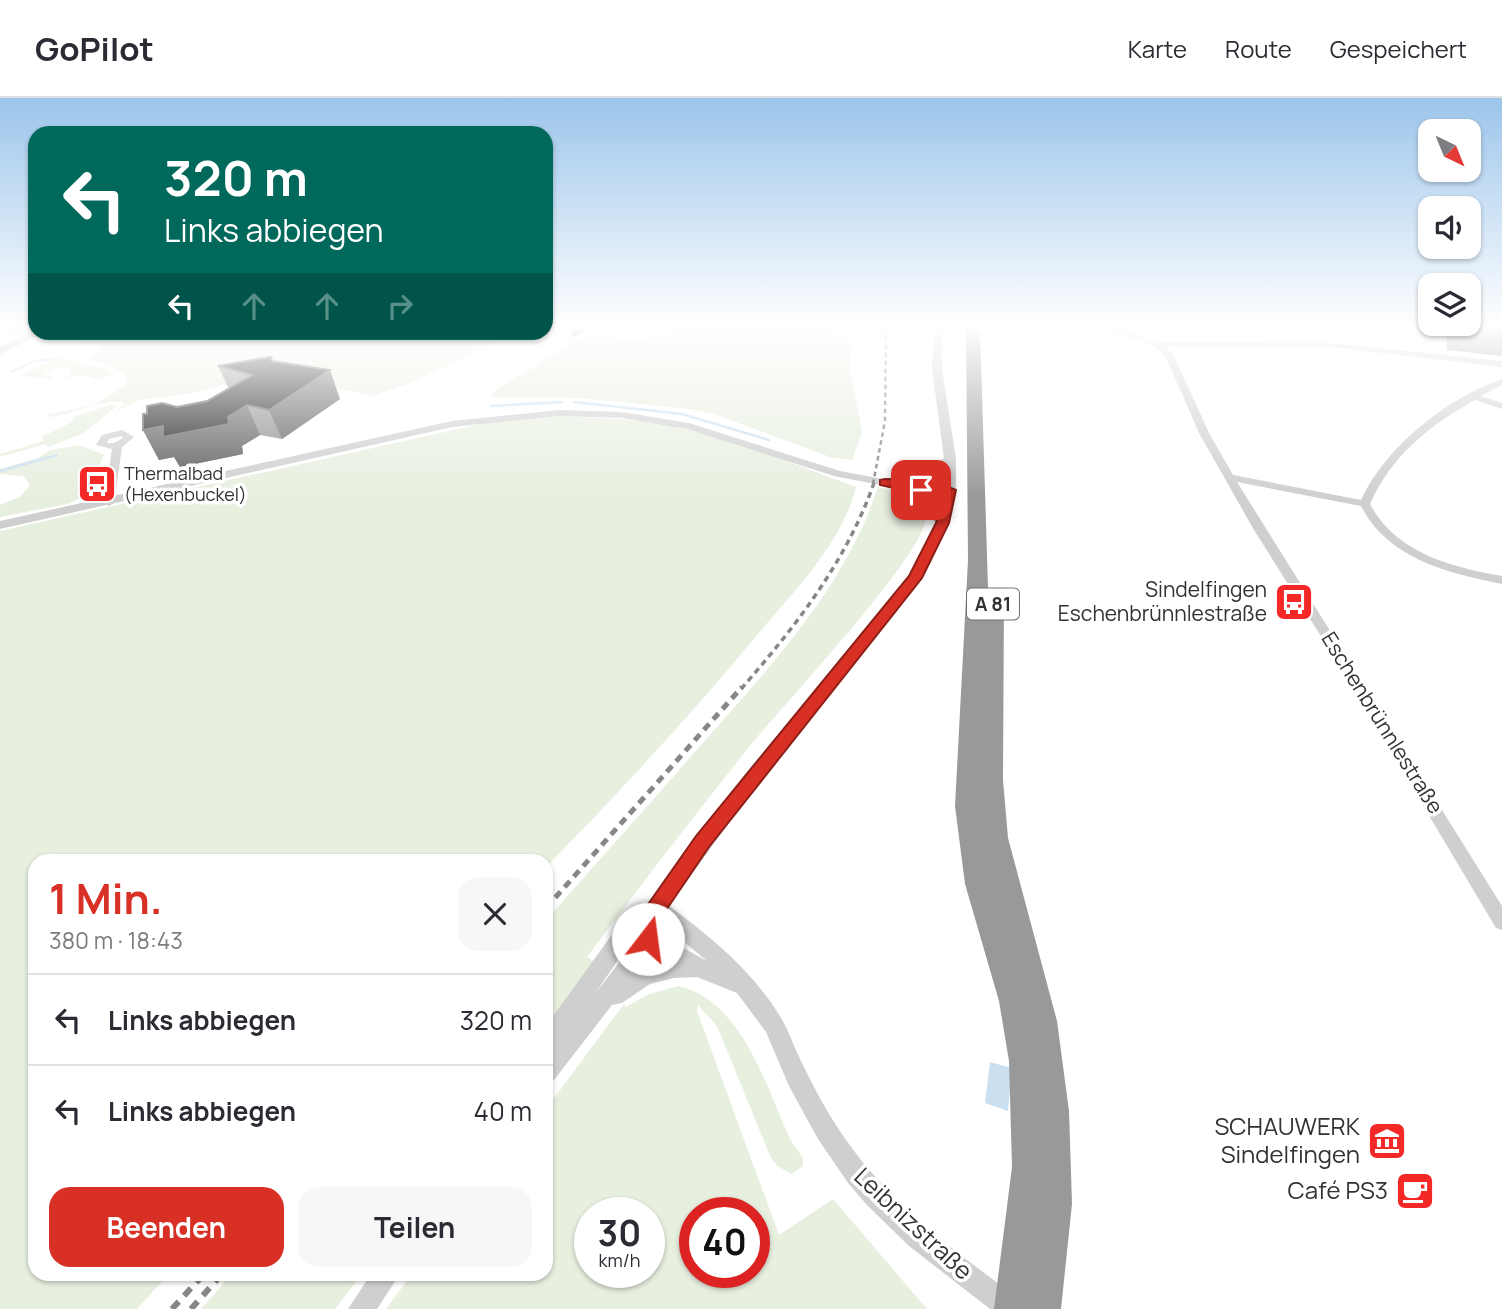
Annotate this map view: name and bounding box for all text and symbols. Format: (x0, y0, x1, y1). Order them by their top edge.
text: GoPilot (35, 26, 154, 71)
text: Karte (1128, 32, 1187, 65)
text: Route (1225, 32, 1292, 65)
text: Gespeichert (1330, 32, 1467, 65)
north arrow (1418, 119, 1480, 182)
map controls (1418, 119, 1481, 336)
text: 320 m (164, 144, 308, 211)
icon: left (49, 154, 140, 245)
button: sound (1418, 196, 1481, 259)
text: Links abbiegen (164, 208, 384, 252)
button: layers (1418, 273, 1481, 336)
icon: left (162, 287, 200, 325)
icon: ahead (235, 287, 273, 325)
icon: ahead (308, 287, 346, 325)
icon: right (381, 287, 419, 325)
pin (891, 460, 951, 520)
place label: Thermalbad (Hexenbuckel) (124, 461, 247, 506)
bus stop icon: Thermalbad (Hexenbuckel) (76, 463, 118, 505)
icon: arrive (902, 471, 940, 509)
place label: Sindelfingen Eschenbrünnlestraße (1058, 575, 1267, 627)
bus stop icon: Sindelfingen Eschenbrünnlestraße (1273, 581, 1315, 623)
road number: A 81 (967, 589, 1019, 620)
street label: Eschenbrünnlestraße (1316, 626, 1450, 819)
text: 1 Min. (49, 869, 163, 927)
button: close (458, 877, 532, 951)
position arrow (611, 902, 685, 976)
text: 380 m · 18:43 (49, 924, 183, 956)
icon: left (49, 1001, 87, 1039)
text: Links abbiegen (108, 1002, 296, 1038)
text: 320 m (460, 1002, 532, 1038)
icon: left (49, 1092, 87, 1130)
text: Links abbiegen (108, 1093, 296, 1129)
text: 40 m (474, 1093, 532, 1129)
place label: SCHAUWERK Sindelfingen (1215, 1109, 1361, 1170)
museum icon: SCHAUWERK Sindelfingen (1366, 1120, 1408, 1162)
street label: Leibnizstraße (848, 1159, 980, 1286)
cafe icon: Café PS3 (1394, 1170, 1436, 1212)
place label: Café PS3 (1288, 1173, 1388, 1206)
button: Beenden (49, 1187, 284, 1267)
button: Teilen (298, 1187, 532, 1267)
speed limit sign: 40 (679, 1197, 770, 1288)
text: 30 (598, 1209, 641, 1257)
text: km/h (599, 1248, 640, 1272)

